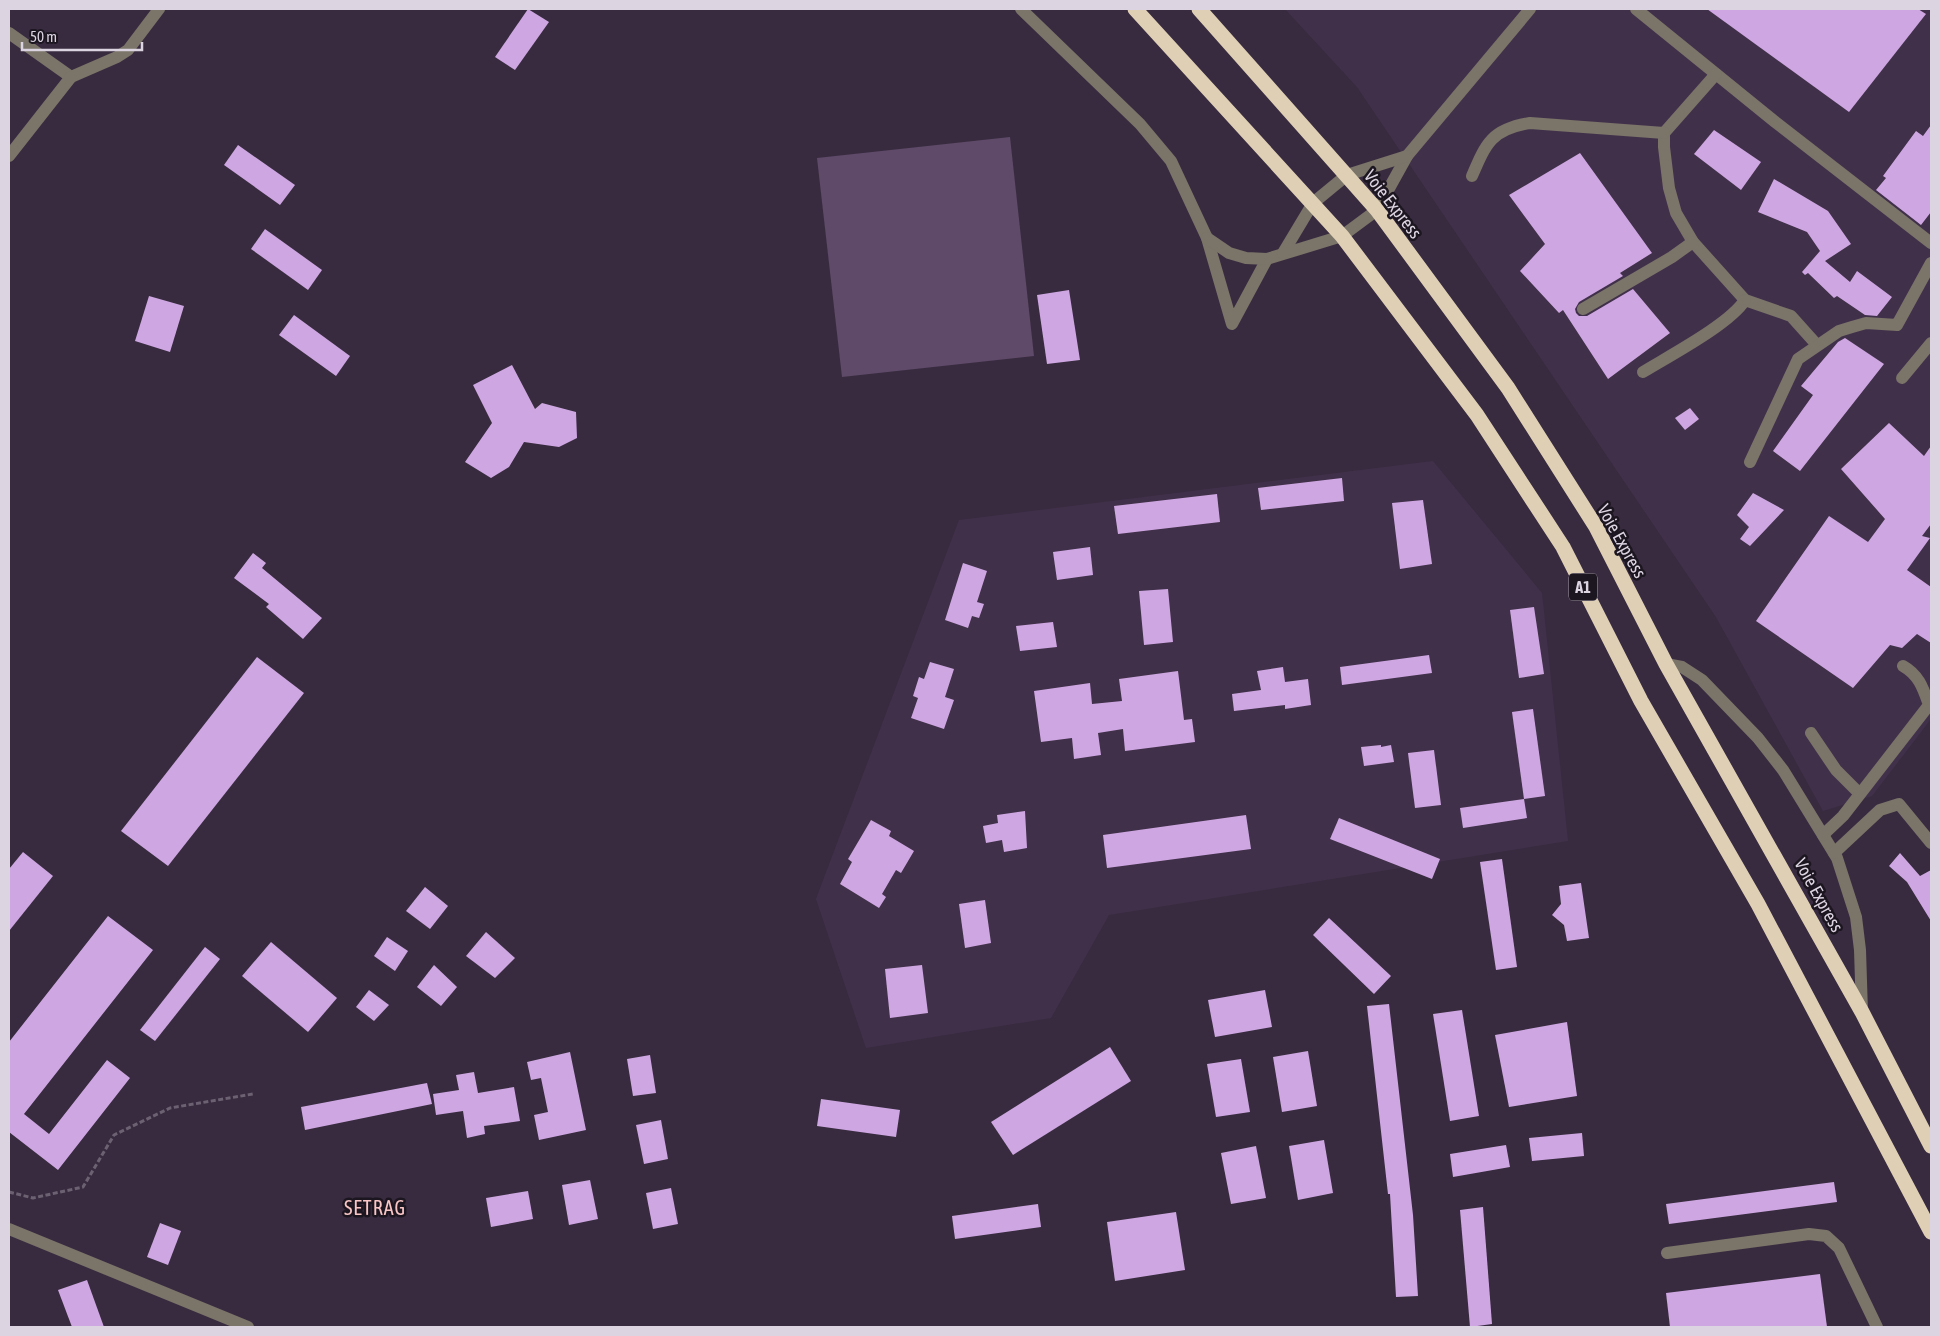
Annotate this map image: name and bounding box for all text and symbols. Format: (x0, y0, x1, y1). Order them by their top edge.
scale bar (22, 20, 142, 52)
text: 50 m (30, 28, 57, 45)
street label: Voie Express (1360, 166, 1426, 242)
street label: Voie Express (1593, 500, 1651, 582)
road number: A1 (1569, 574, 1597, 600)
street label: Voie Express (1790, 854, 1848, 936)
district label: SETRAG (344, 1196, 406, 1219)

